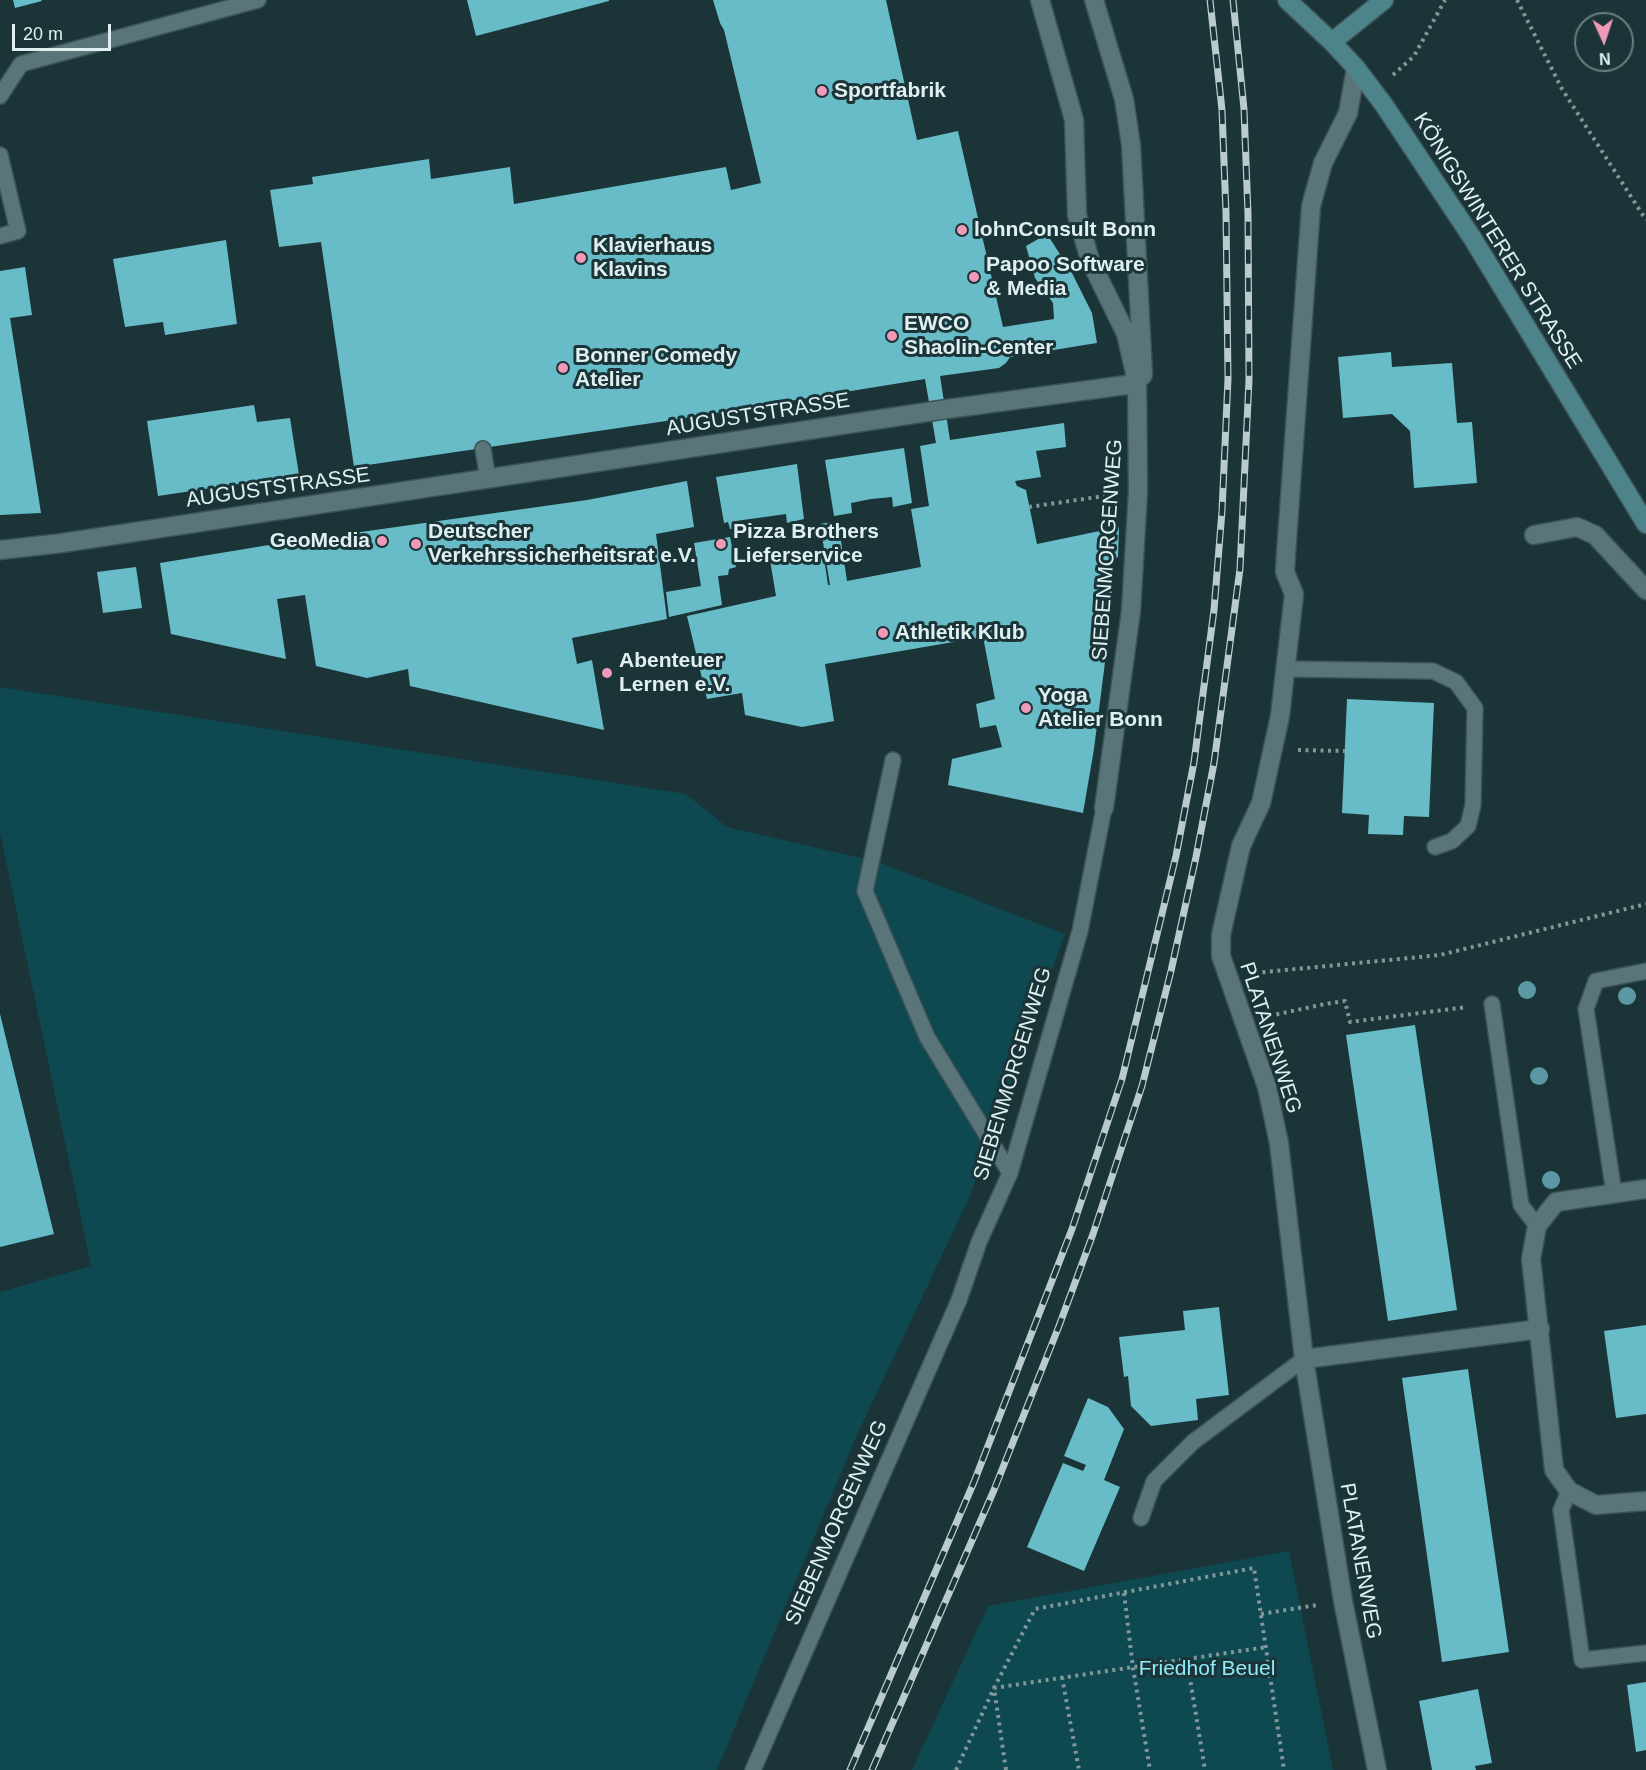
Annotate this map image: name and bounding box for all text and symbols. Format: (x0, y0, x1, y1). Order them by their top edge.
scale bar (15, 12, 114, 50)
north arrow (1574, 12, 1634, 72)
text: 20 m (23, 24, 63, 44)
text: N (1599, 50, 1611, 67)
place label: Sportfabrik (834, 78, 946, 104)
marker: Sportfabrik (815, 84, 829, 98)
street label: KÖNIGSWINTERER STRASSE (1407, 108, 1587, 374)
place label: lohnConsult Bonn (974, 217, 1156, 243)
marker: lohnConsult Bonn (955, 223, 969, 237)
place label: Klavierhaus Klavins (593, 233, 712, 283)
marker: Klavierhaus Klavins (574, 251, 588, 265)
place label: Papoo Software & Media (986, 252, 1145, 302)
marker: Papoo Software & Media (967, 270, 981, 284)
place label: EWCO Shaolin-Center (904, 311, 1053, 361)
marker: EWCO Shaolin-Center (885, 329, 899, 343)
place label: Bonner Comedy Atelier (575, 343, 737, 393)
marker: Bonner Comedy Atelier (556, 361, 570, 375)
street label: AUGUSTSTRASSE (664, 388, 852, 442)
street label: SIEBENMORGENWEG (1088, 439, 1128, 661)
street label: AUGUSTSTRASSE (184, 463, 372, 513)
place label: Deutscher Verkehrssicherheitsrat e.V. (428, 519, 696, 569)
place label: Pizza Brothers Lieferservice (733, 519, 879, 569)
place label: GeoMedia (270, 528, 370, 554)
marker: GeoMedia (375, 534, 389, 548)
marker: Deutscher Verkehrssicherheitsrat e.V. (409, 537, 423, 551)
marker: Pizza Brothers Lieferservice (714, 537, 728, 551)
place label: Athletik Klub (895, 620, 1024, 646)
marker: Athletik Klub (876, 626, 890, 640)
place label: Abenteuer Lernen e.V. (619, 648, 730, 698)
marker: Abenteuer Lernen e.V. (600, 666, 614, 680)
place label: Yoga Atelier Bonn (1038, 683, 1163, 733)
marker: Yoga Atelier Bonn (1019, 701, 1033, 715)
street label: PLATANENWEG (1234, 959, 1306, 1117)
street label: SIEBENMORGENWEG (969, 964, 1057, 1184)
street label: SIEBENMORGENWEG (780, 1417, 894, 1629)
street label: PLATANENWEG (1334, 1481, 1386, 1641)
park label: Friedhof Beuel (1139, 1656, 1275, 1682)

